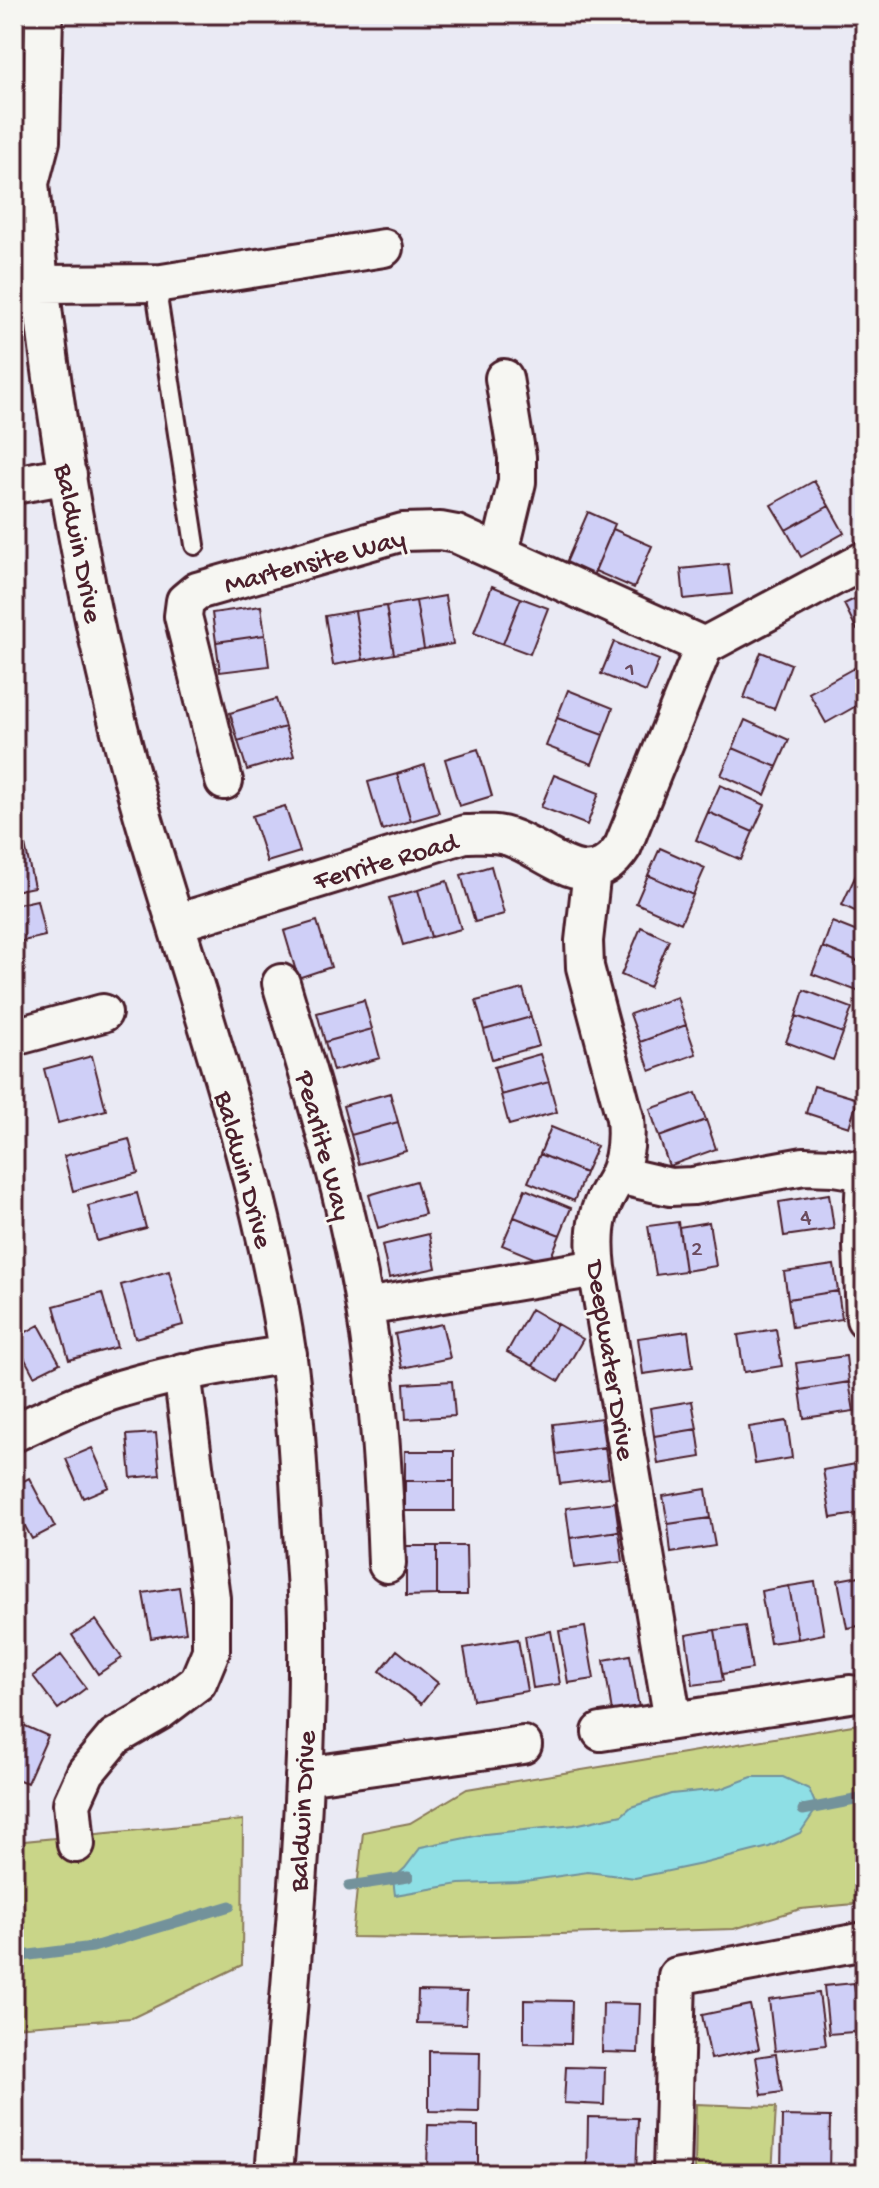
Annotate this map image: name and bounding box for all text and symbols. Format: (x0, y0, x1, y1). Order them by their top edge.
street label: Baldwin Drive (45, 461, 108, 627)
street label: Martensite Way (221, 523, 410, 603)
house number: 1 (624, 656, 635, 685)
street label: Ferrite Road (309, 826, 465, 900)
street label: Pearlite Way (286, 1067, 357, 1225)
street label: Baldwin Drive (205, 1087, 279, 1253)
house number: 4 (800, 1204, 812, 1233)
house number: 2 (691, 1236, 703, 1265)
street label: Deepwater Drive (576, 1257, 641, 1463)
street label: Baldwin Drive (284, 1729, 325, 1894)

